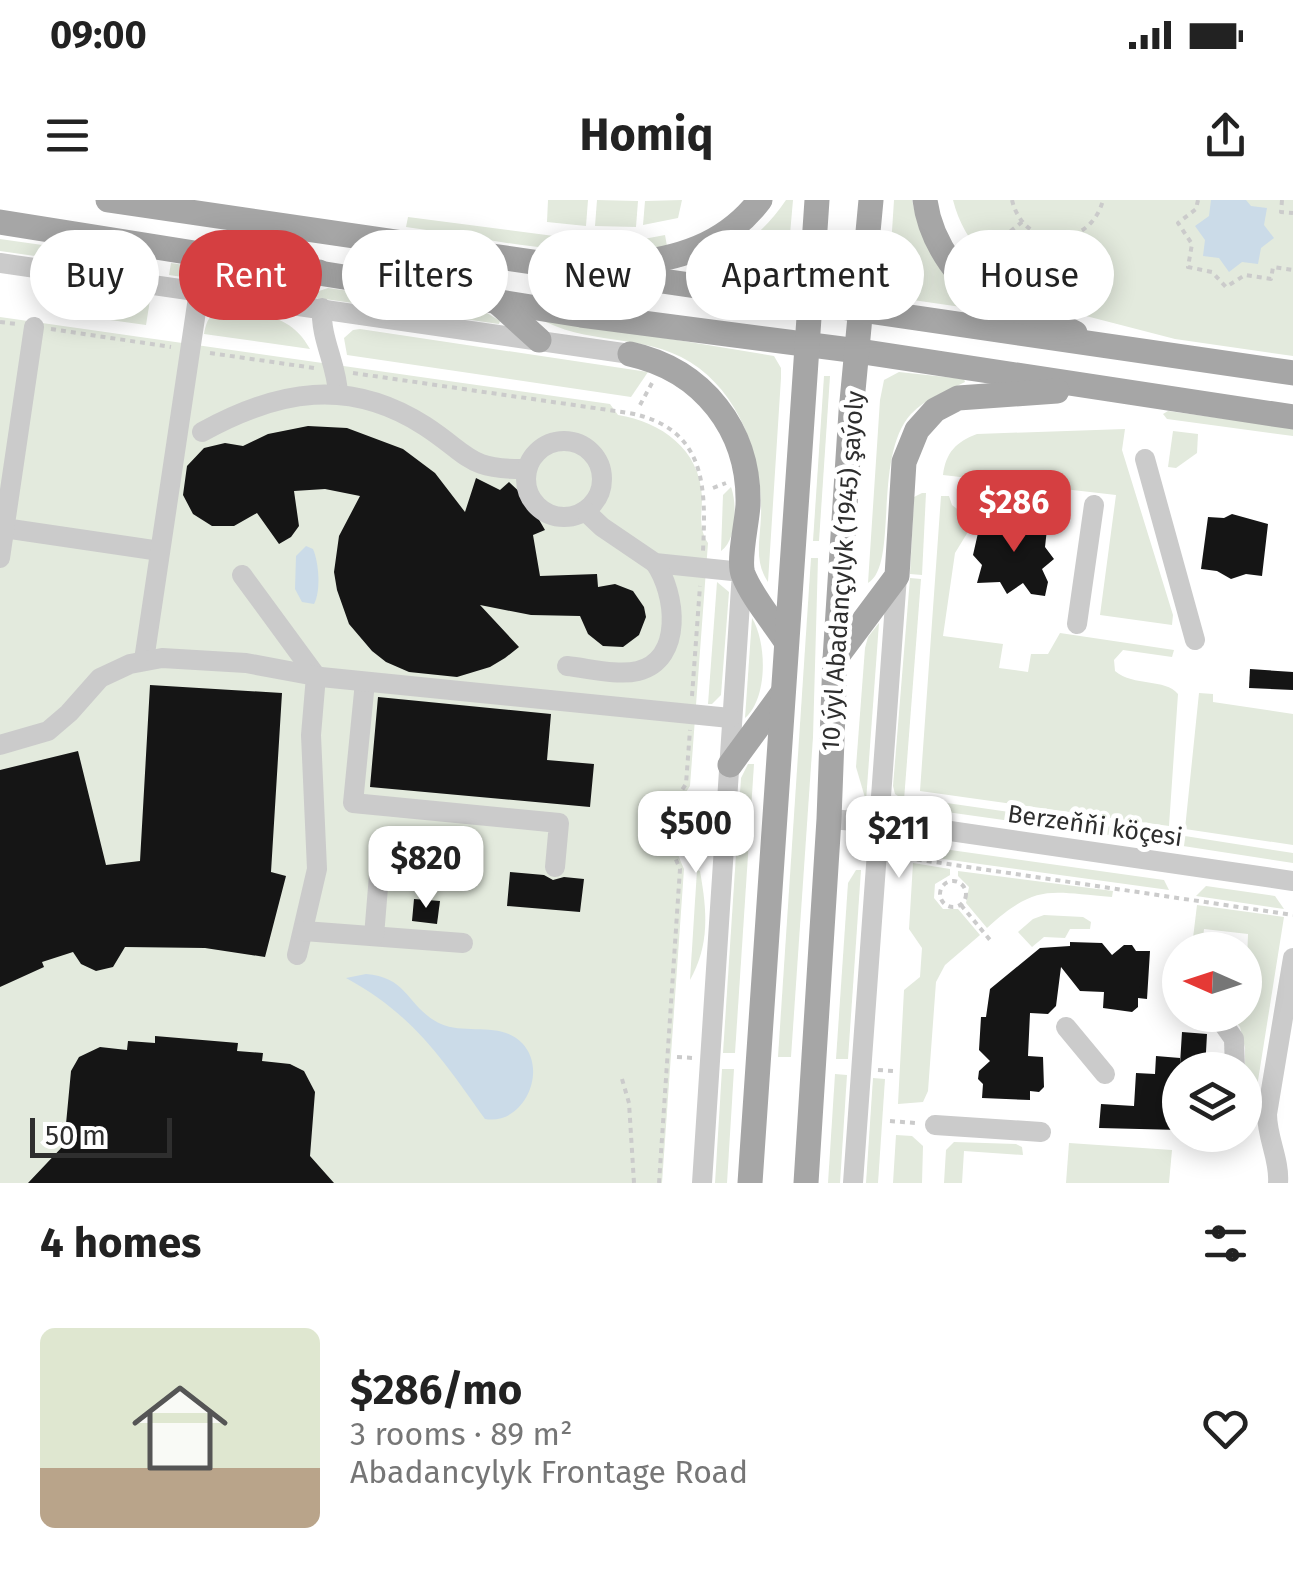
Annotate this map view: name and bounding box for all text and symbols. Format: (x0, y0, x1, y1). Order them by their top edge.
text: 09:00 (50, 12, 147, 58)
icon: menu (40, 108, 95, 163)
text: Homiq (580, 108, 713, 162)
icon: share (1198, 108, 1253, 163)
chip: Buy (30, 230, 159, 320)
chip: Rent (179, 230, 322, 320)
chip: Filters (342, 230, 508, 320)
chip: New (528, 230, 666, 320)
chip: Apartment (686, 230, 924, 320)
chip: House (944, 230, 1114, 320)
street label: 10 ýyl Abadançylyk (1945) şaýoly (815, 389, 871, 752)
pin: $286 (955, 470, 1073, 555)
text: $286 (979, 483, 1049, 521)
pin: $500 (637, 791, 755, 876)
pin: $211 (840, 796, 958, 881)
street label: Berzeňňi köçesi (1005, 799, 1185, 853)
text: $500 (660, 804, 732, 842)
text: $211 (868, 809, 930, 847)
pin: $820 (367, 826, 485, 911)
text: $820 (390, 839, 462, 877)
north arrow (1162, 932, 1262, 1032)
map controls (1162, 932, 1262, 1152)
button: layers (1162, 1052, 1262, 1152)
scale bar (30, 1113, 172, 1158)
text: 50 m (45, 1119, 106, 1152)
icon: filters (1198, 1216, 1253, 1271)
text: 4 homes (40, 1218, 201, 1268)
text: $286/mo (350, 1365, 522, 1415)
icon: home (120, 1368, 240, 1488)
icon: heart (1198, 1401, 1253, 1456)
text: 3 rooms · 89 m² (350, 1415, 573, 1453)
text: Abadancylyk Frontage Road (350, 1453, 748, 1491)

